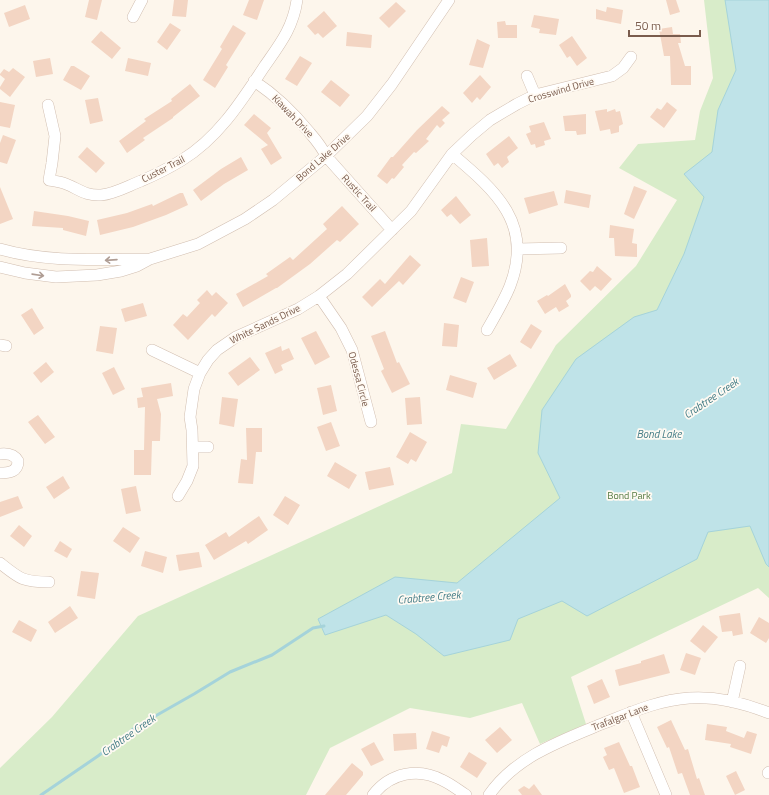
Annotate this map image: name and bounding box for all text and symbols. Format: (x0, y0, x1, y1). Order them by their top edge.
scale bar (629, 12, 700, 38)
text: 50 m (635, 16, 661, 35)
street label: Crosswind Drive (526, 73, 596, 107)
street label: Kiawah Drive (269, 91, 317, 141)
street label: Bond Lake Drive (292, 129, 354, 185)
street label: Custer Trail (139, 152, 187, 186)
street label: Rustic Trail (338, 171, 380, 215)
one-way arrow (105, 256, 118, 263)
one-way arrow (31, 271, 44, 279)
street label: White Sands Drive (227, 300, 303, 348)
street label: Odessa Circle (344, 350, 374, 408)
water label: Crabtree Creek (680, 373, 743, 422)
water label: Bond Lake (636, 426, 682, 442)
park label: Bond Park (607, 488, 651, 503)
water label: Crabtree Creek (397, 586, 462, 608)
street label: Trafalgar Lane (590, 699, 650, 735)
water label: Crabtree Creek (98, 710, 159, 760)

